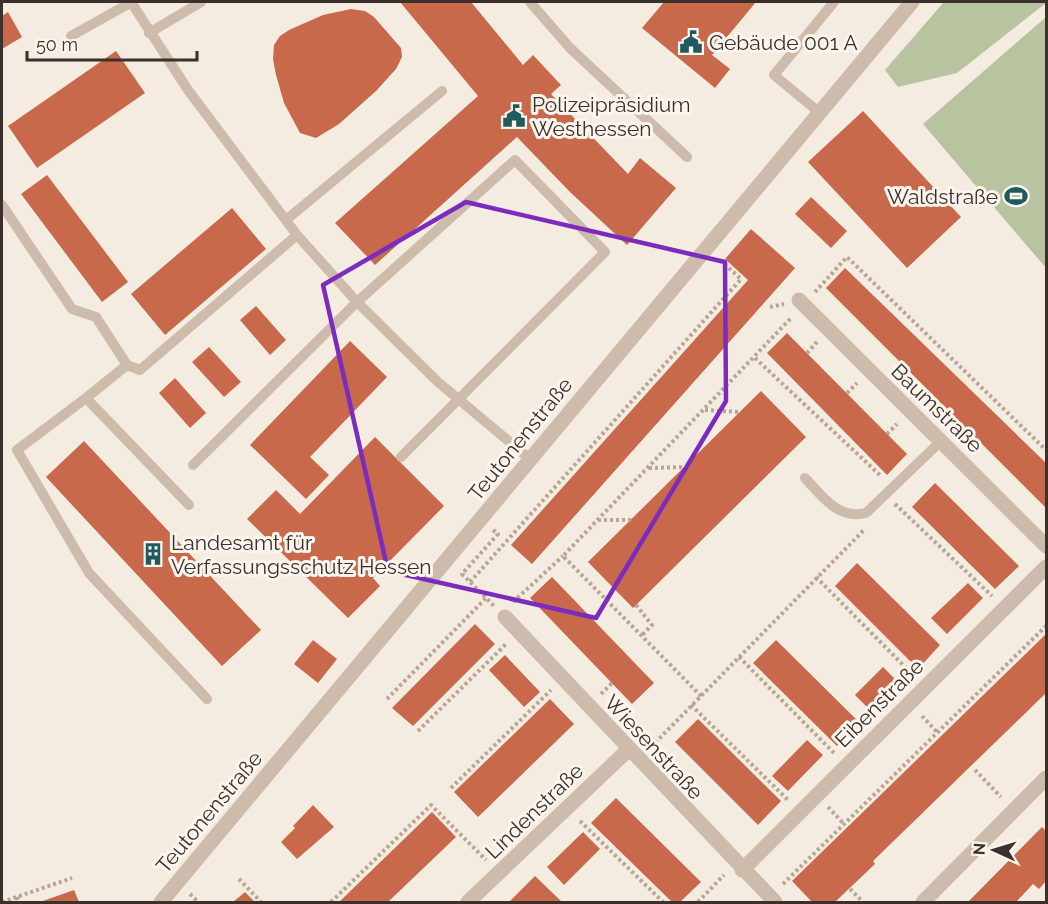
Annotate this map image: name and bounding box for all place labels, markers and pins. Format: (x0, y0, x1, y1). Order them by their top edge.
public building icon: Gebäude 001 A (678, 29, 704, 55)
place label: Gebäude 001 A (709, 30, 858, 55)
place label: Polizeipräsidium Westhessen (532, 92, 691, 141)
public building icon: Polizeipräsidium Westhessen (501, 103, 527, 129)
sports icon: Waldstraße (1003, 183, 1029, 209)
place label: Waldstraße (887, 184, 998, 209)
place label: Landesamt für Verfassungsschutz Hessen (171, 530, 432, 579)
building icon: Landesamt für Verfassungsschutz Hessen (140, 541, 166, 567)

